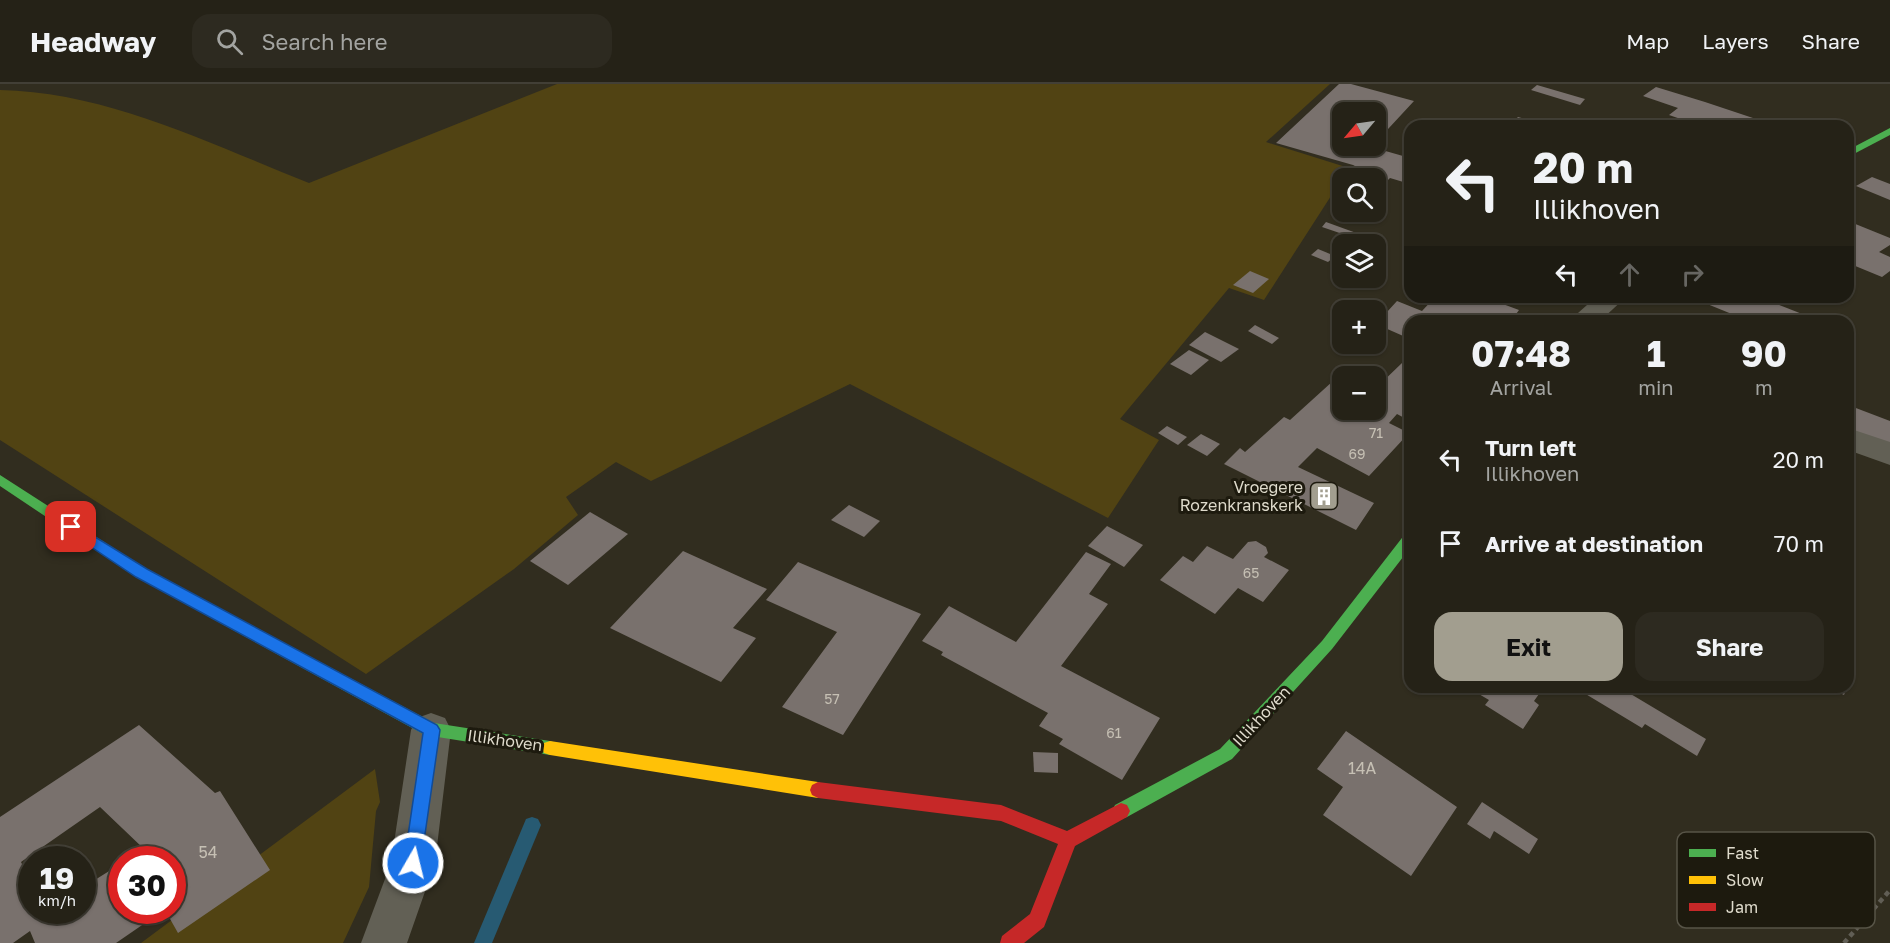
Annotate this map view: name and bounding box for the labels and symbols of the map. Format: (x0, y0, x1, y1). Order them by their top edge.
north arrow (1332, 102, 1386, 156)
house number: 71 (1369, 424, 1383, 441)
house number: 69 (1349, 445, 1365, 462)
place label: Vroegere Rozenkranskerk (1180, 477, 1303, 515)
building icon: Vroegere Rozenkranskerk (1308, 480, 1340, 512)
pin (45, 501, 96, 552)
house number: 65 (1243, 564, 1259, 581)
street label: Illikhoven (1228, 682, 1294, 750)
house number: 57 (824, 690, 840, 707)
house number: 61 (1106, 724, 1122, 741)
street label: Illikhoven (466, 725, 544, 755)
house number: 14A (1348, 758, 1376, 778)
position arrow (381, 831, 445, 895)
legend (1677, 832, 1875, 928)
house number: 54 (198, 842, 218, 862)
text: Fast (1726, 843, 1759, 863)
speed limit sign: 30 (108, 846, 186, 924)
text: Slow (1726, 870, 1764, 890)
text: Jam (1726, 897, 1758, 917)

